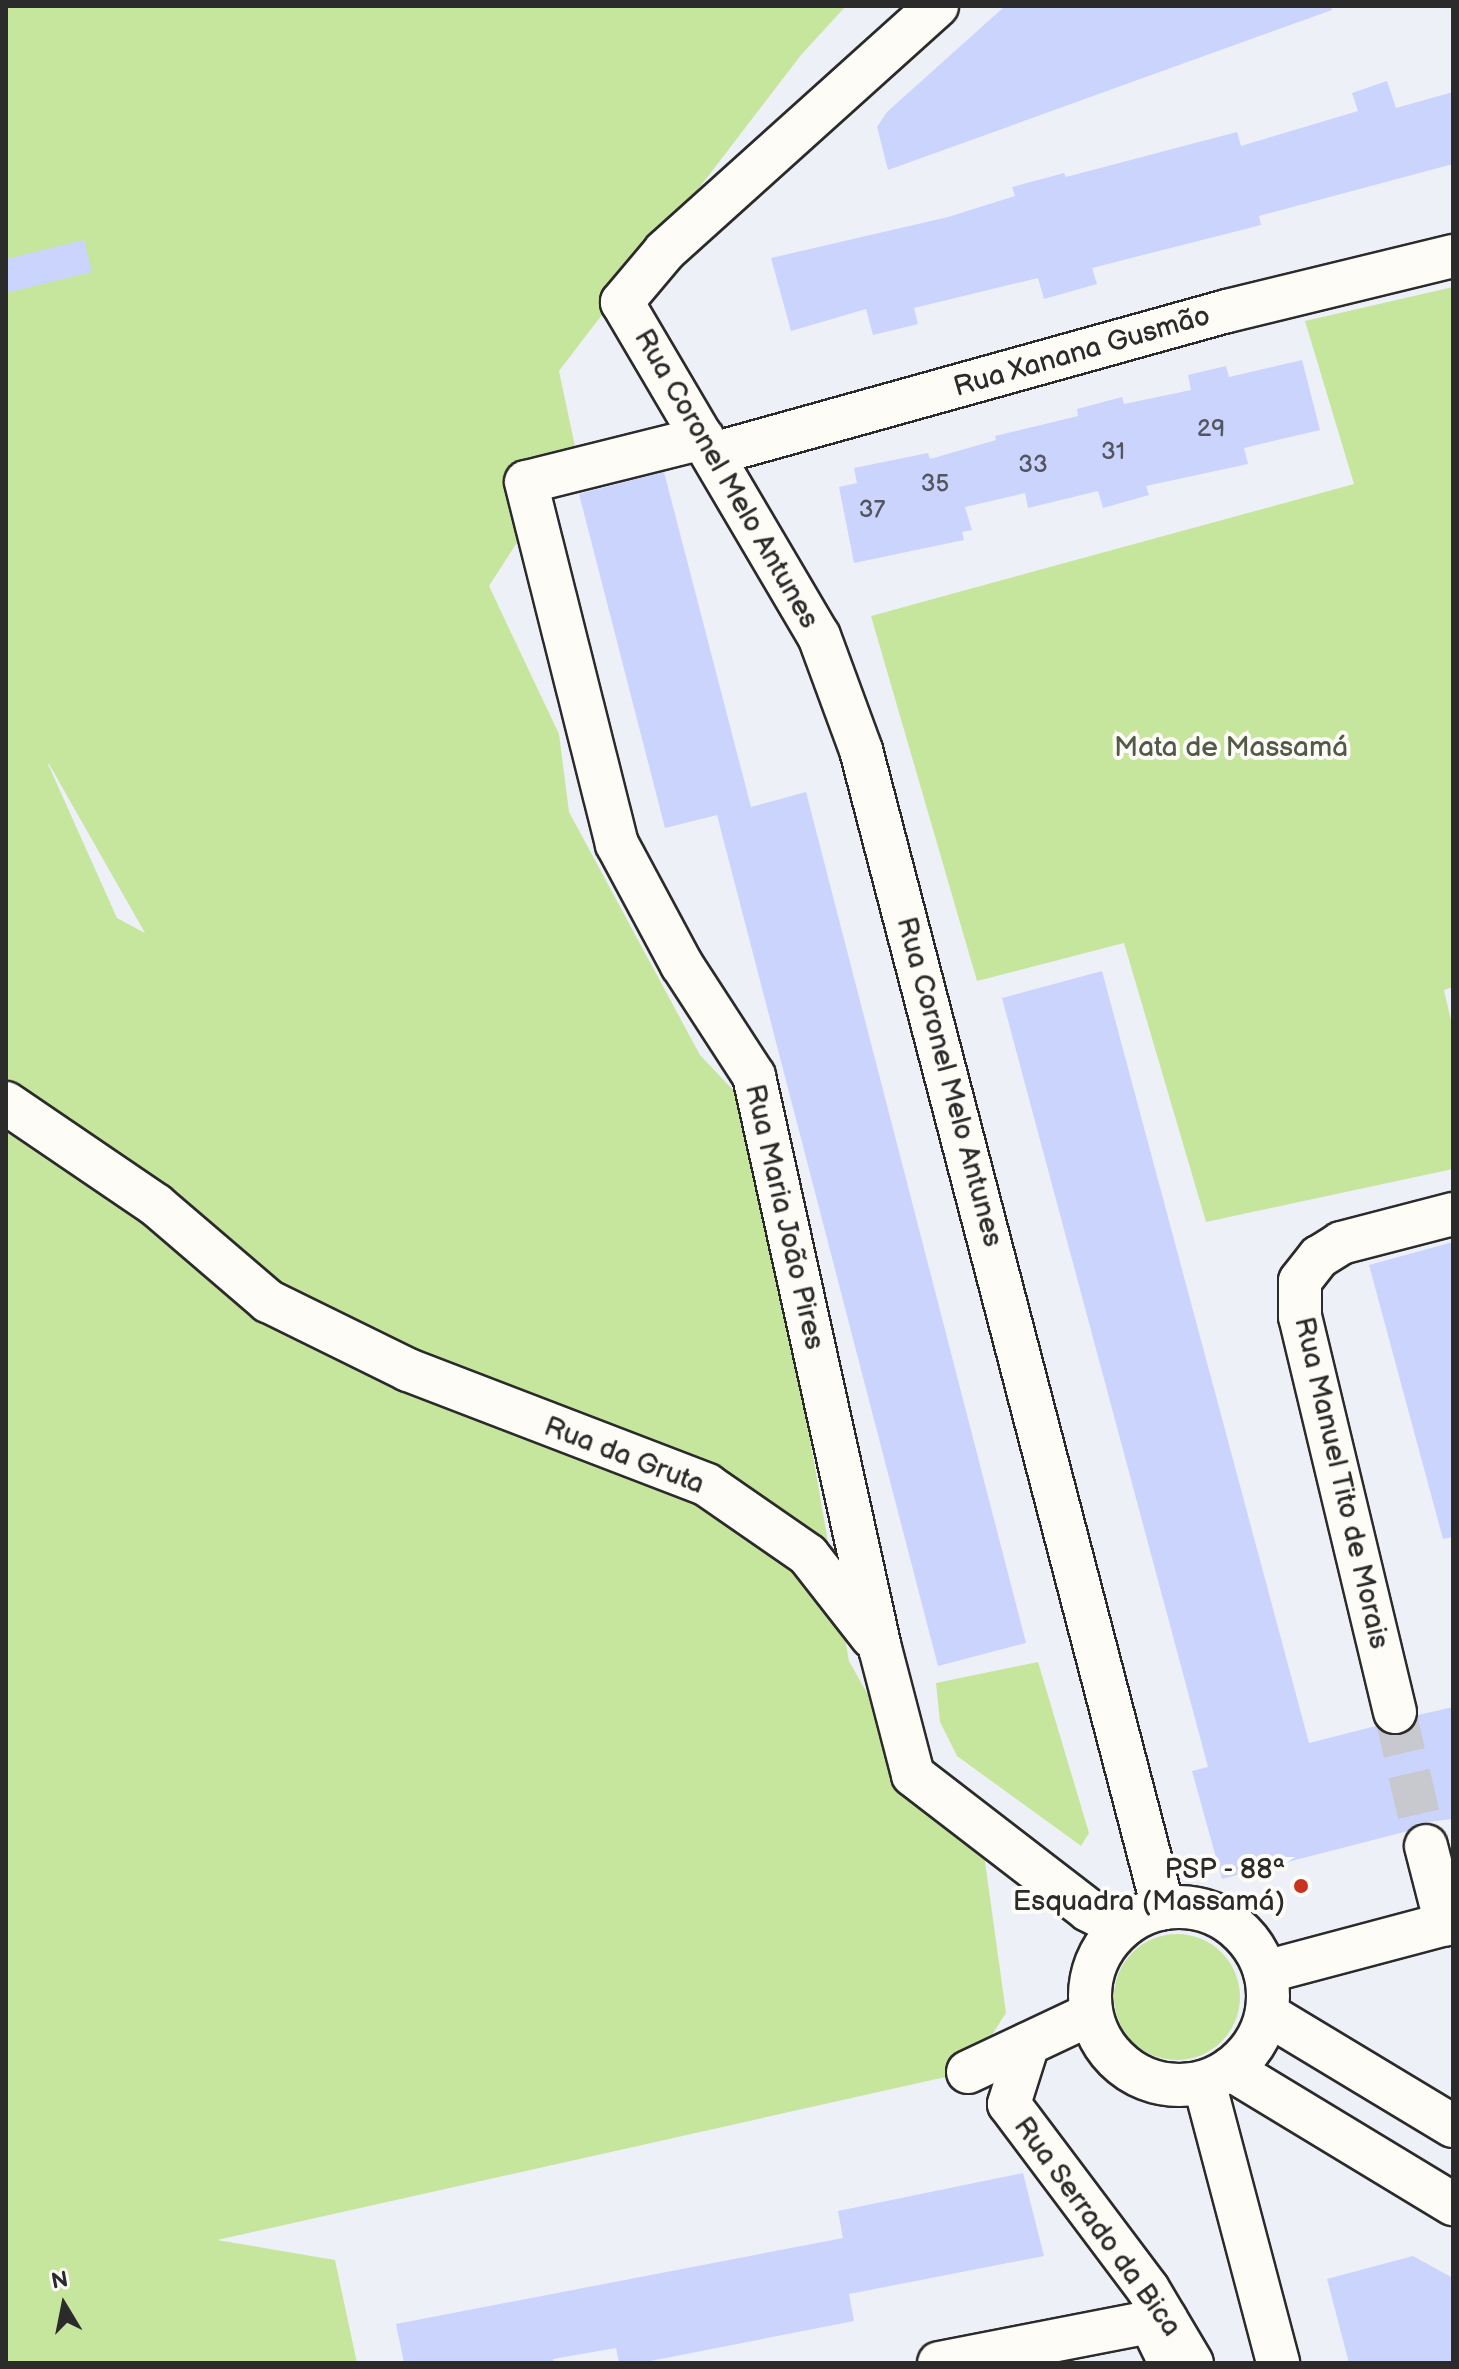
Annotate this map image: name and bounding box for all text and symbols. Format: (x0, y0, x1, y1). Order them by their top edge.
street label: Rua Xanana Gusmão (949, 299, 1215, 405)
street label: Rua Coronel Melo Antunes (626, 323, 826, 635)
house number: 29 (1197, 415, 1225, 443)
house number: 31 (1101, 438, 1125, 466)
house number: 33 (1018, 451, 1048, 479)
house number: 35 (921, 470, 949, 498)
house number: 37 (859, 496, 885, 524)
park label: Mata de Massamá (1114, 731, 1348, 765)
street label: Rua Coronel Melo Antunes (889, 914, 1009, 1250)
street label: Rua Maria João Pires (737, 1080, 831, 1354)
street label: Rua Manuel Tito de Morais (1286, 1313, 1396, 1653)
street label: Rua da Gruta (539, 1410, 709, 1502)
place label: PSP - 88ª Esquadra (Massamá) (1013, 1853, 1285, 1919)
marker: PSP - 88ª Esquadra (Massamá) (1292, 1877, 1310, 1895)
street label: Rua Serrado da Bica (1006, 2111, 1188, 2343)
north arrow (24, 2265, 104, 2345)
text: N (49, 2266, 70, 2296)

